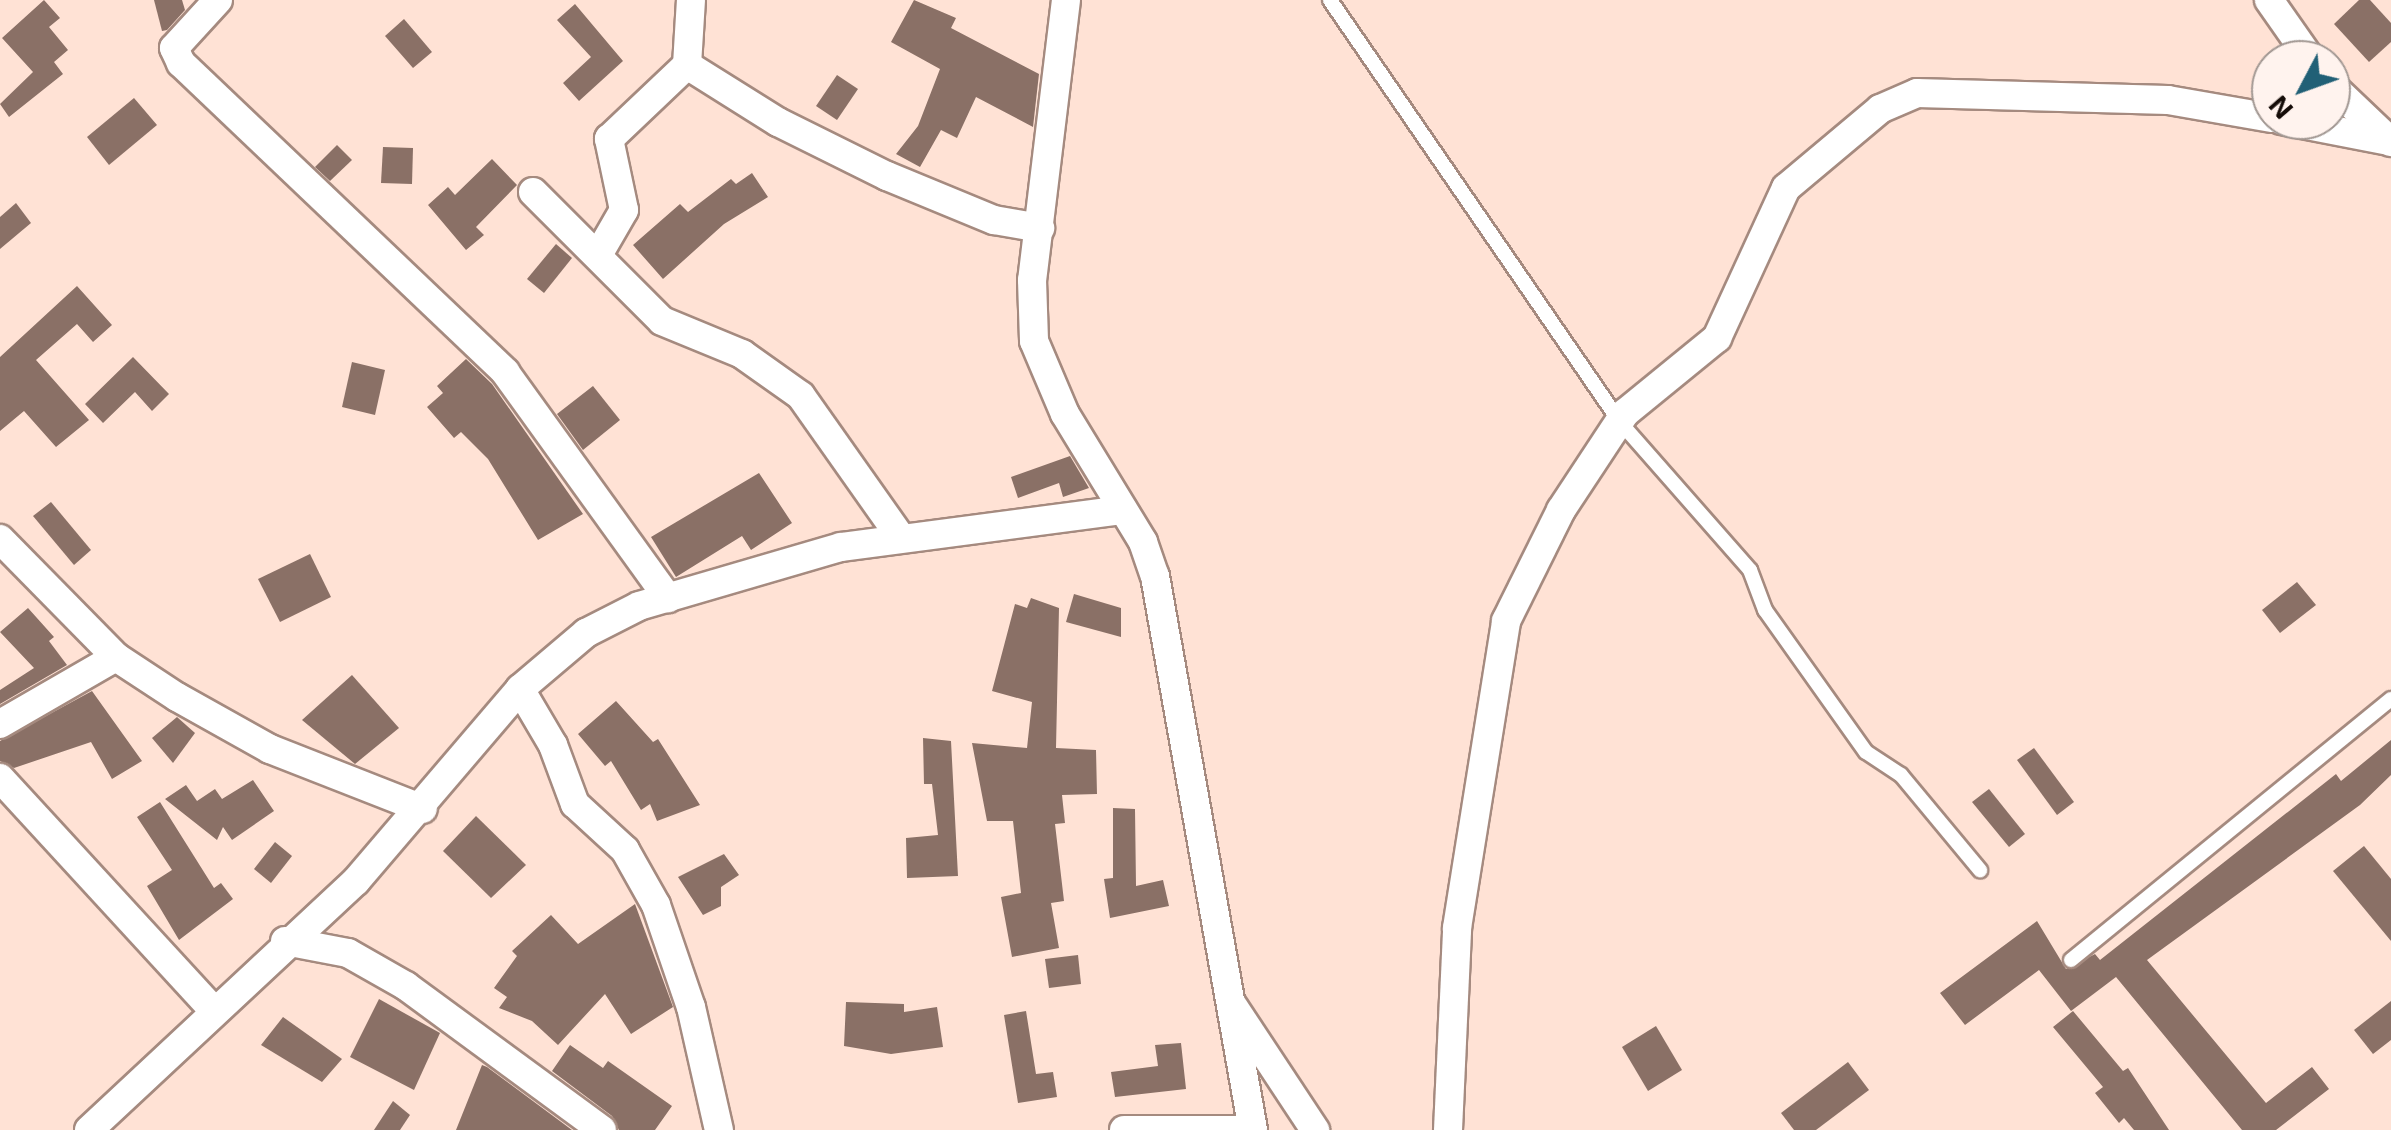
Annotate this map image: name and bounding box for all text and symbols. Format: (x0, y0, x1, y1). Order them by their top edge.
north arrow (2251, 40, 2351, 140)
text: N (2260, 90, 2299, 127)

